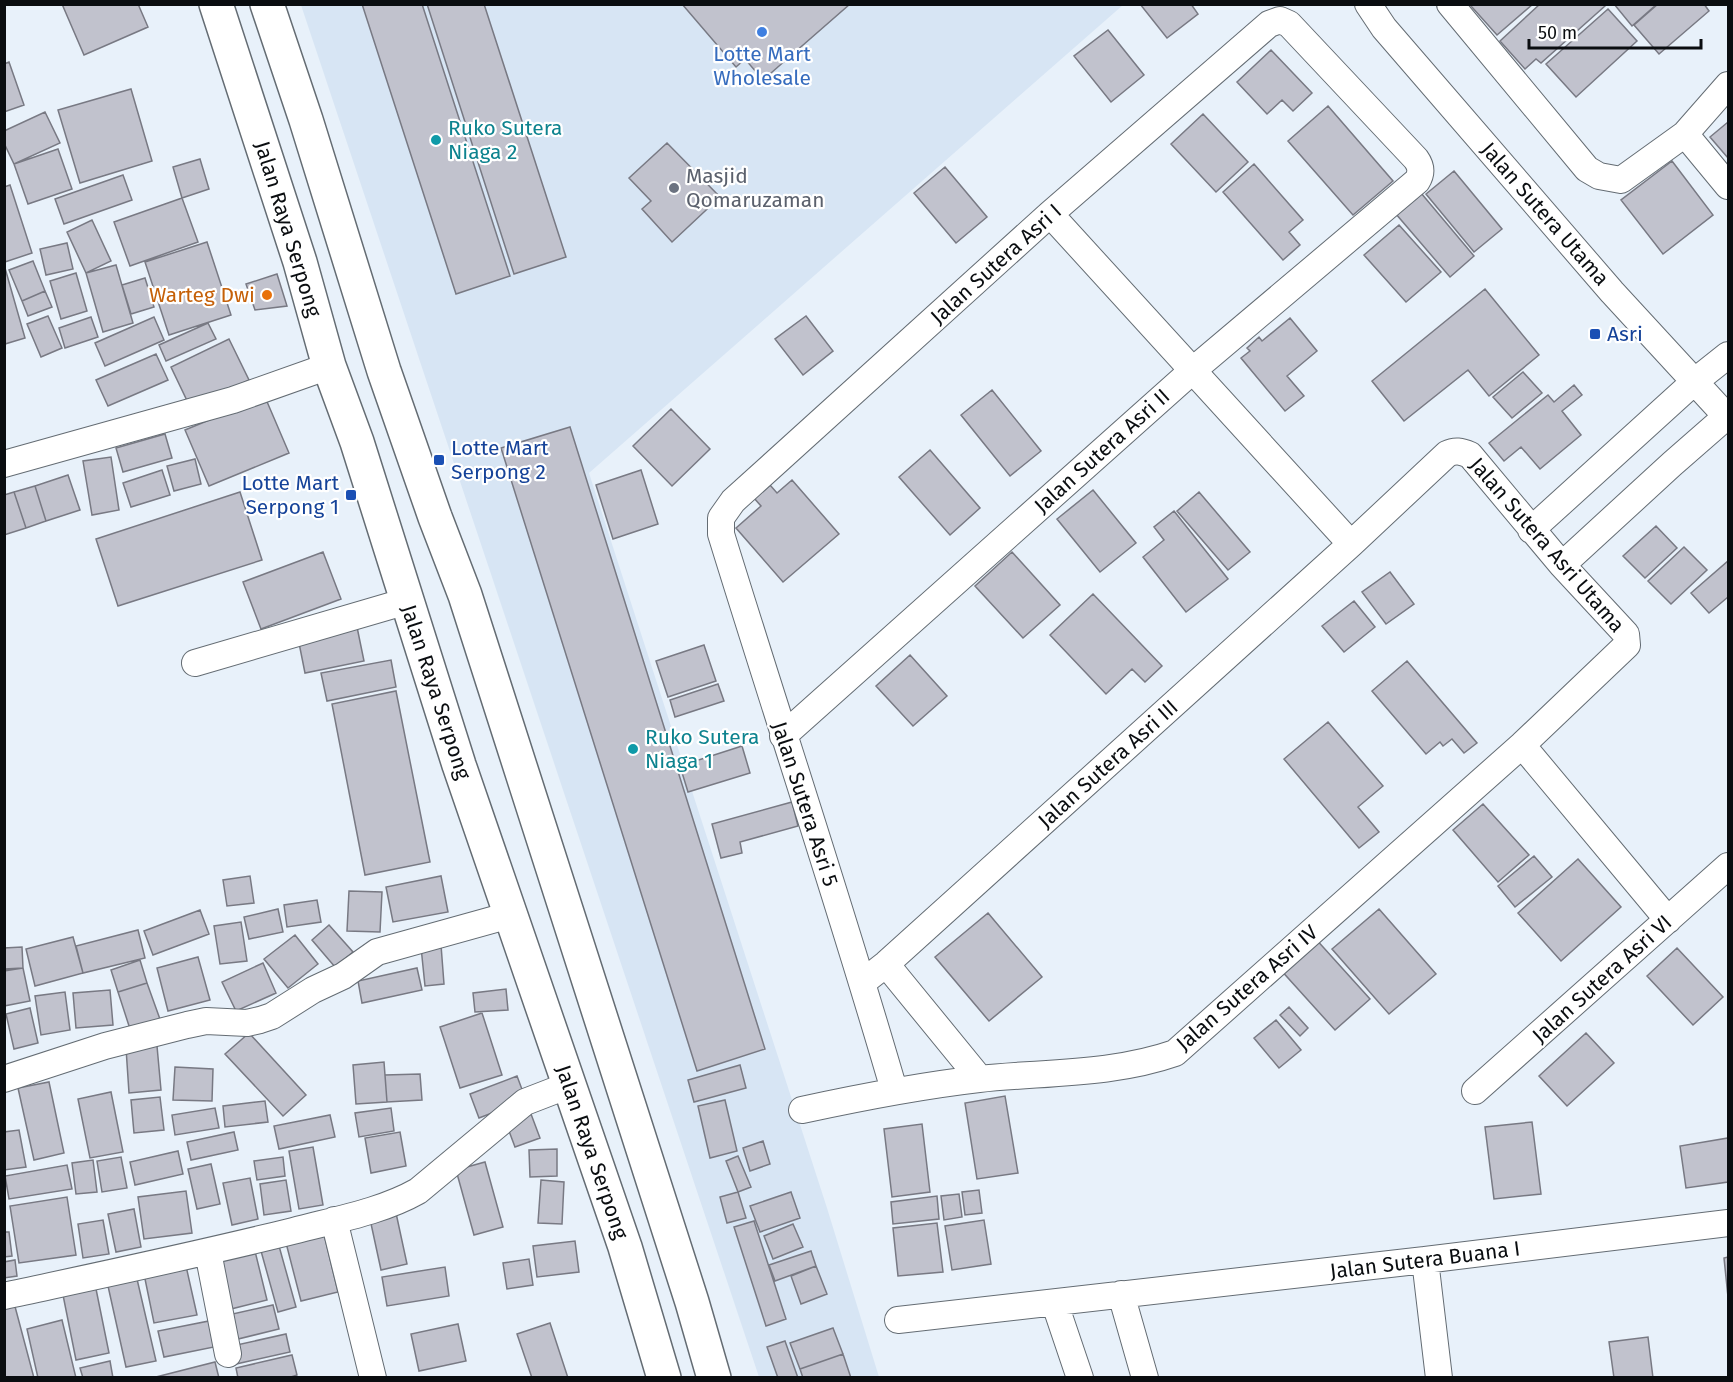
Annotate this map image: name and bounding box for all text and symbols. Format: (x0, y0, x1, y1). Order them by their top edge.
scale bar (1529, 12, 1702, 50)
text: 50 m (1538, 22, 1577, 44)
marker: Lotte Mart Wholesale (755, 25, 769, 39)
place label: Lotte Mart Wholesale (713, 41, 811, 91)
place label: Ruko Sutera Niaga 2 (448, 115, 563, 165)
marker: Ruko Sutera Niaga 2 (429, 133, 443, 147)
street label: Jalan Sutera Utama (1476, 137, 1614, 291)
street label: Jalan Raya Serpong (249, 138, 327, 320)
place label: Masjid Qomaruzaman (686, 163, 825, 213)
marker: Masjid Qomaruzaman (667, 181, 681, 195)
street label: Jalan Sutera Asri I (925, 198, 1067, 330)
place label: Warteg Dwi (149, 282, 255, 308)
marker: Warteg Dwi (260, 288, 274, 302)
place label: Asri (1607, 321, 1643, 347)
marker: Asri (1588, 327, 1602, 341)
street label: Jalan Sutera Asri II (1029, 383, 1175, 519)
place label: Lotte Mart Serpong 2 (451, 435, 549, 485)
street label: Jalan Sutera Asri Utama (1464, 452, 1630, 638)
marker: Lotte Mart Serpong 2 (432, 453, 446, 467)
place label: Lotte Mart Serpong 1 (241, 470, 339, 520)
marker: Lotte Mart Serpong 1 (344, 488, 358, 502)
street label: Jalan Raya Serpong (395, 601, 477, 783)
street label: Jalan Sutera Asri III (1033, 694, 1183, 834)
street label: Jalan Sutera Asri 5 (766, 718, 844, 890)
place label: Ruko Sutera Niaga 1 (645, 724, 760, 774)
marker: Ruko Sutera Niaga 1 (626, 742, 640, 756)
street label: Jalan Sutera Asri VI (1527, 909, 1677, 1049)
street label: Jalan Sutera Asri IV (1171, 919, 1323, 1057)
street label: Jalan Raya Serpong (550, 1061, 634, 1243)
street label: Jalan Sutera Buana I (1328, 1235, 1522, 1285)

